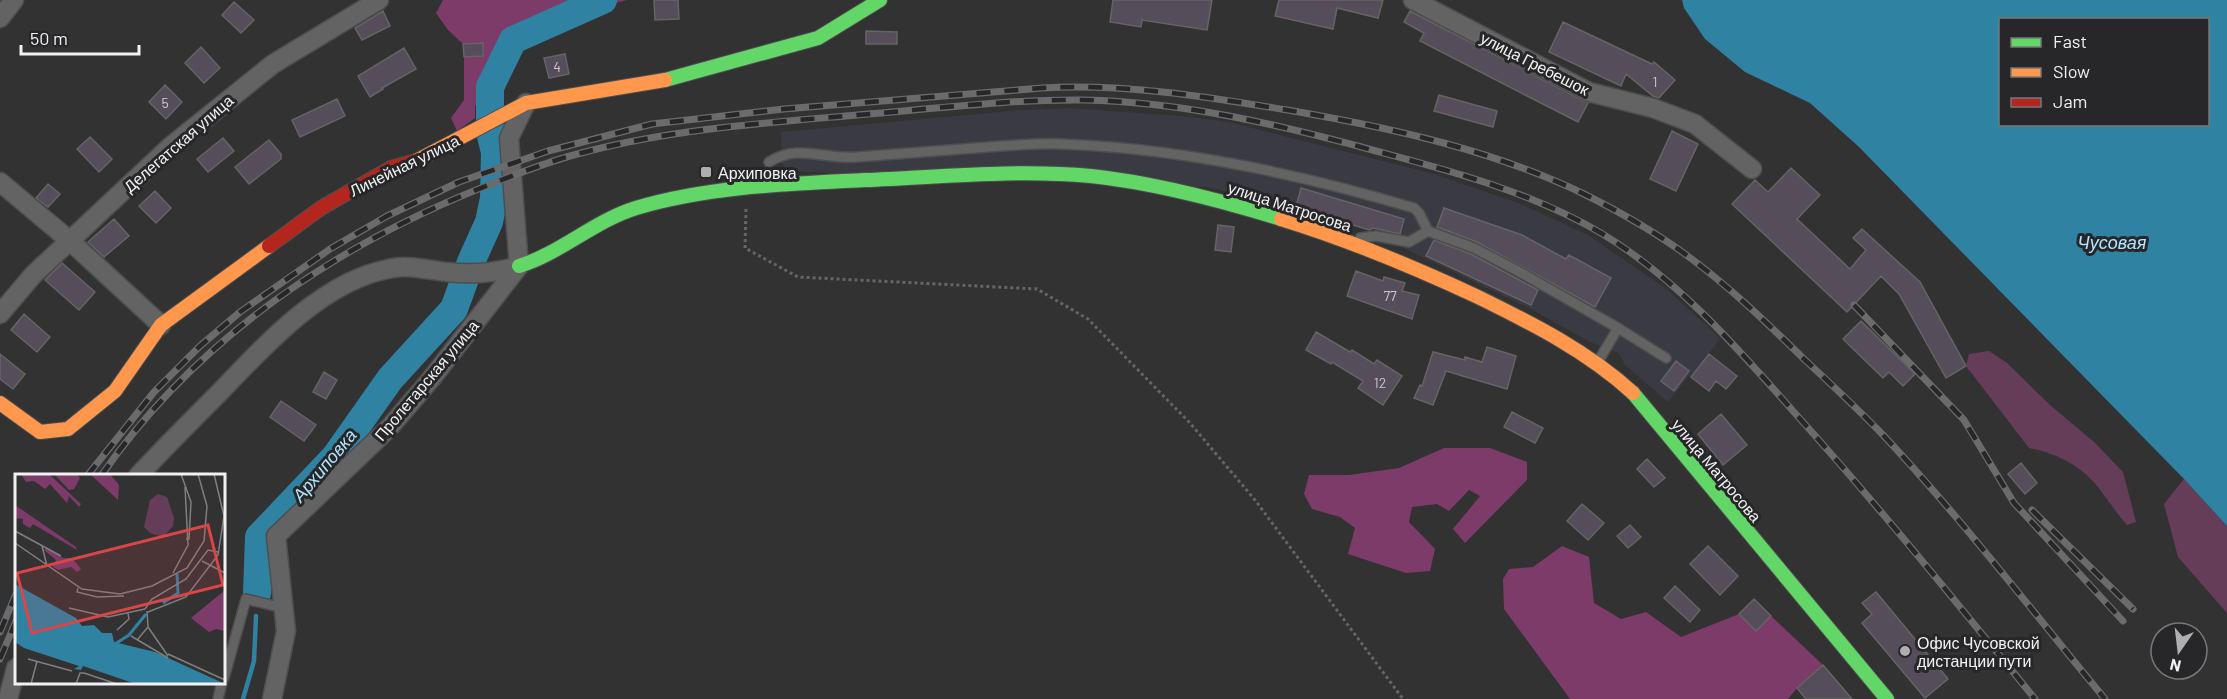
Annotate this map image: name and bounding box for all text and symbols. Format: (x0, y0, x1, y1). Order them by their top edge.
scale bar (21, 18, 140, 56)
legend (1999, 18, 2209, 126)
text: 50 m (30, 27, 68, 49)
street label: улица Гребешок (1478, 27, 1593, 99)
text: Fast (2053, 30, 2087, 52)
house number: 4 (553, 58, 561, 75)
text: Slow (2053, 60, 2090, 82)
house number: 1 (1653, 73, 1657, 90)
street label: Делегатская улица (119, 90, 237, 196)
text: Jam (2053, 90, 2087, 112)
house number: 5 (161, 94, 169, 111)
street label: Линейная улица (346, 130, 462, 200)
place label: Архиповка (718, 163, 797, 182)
marker: Архиповка (699, 165, 713, 179)
street label: улица Матросова (1226, 177, 1354, 235)
water label: Чусовая (2078, 231, 2147, 253)
house number: 77 (1383, 287, 1397, 304)
street label: Пролетарская улица (370, 316, 482, 444)
house number: 12 (1374, 374, 1386, 391)
street label: улица Матросова (1668, 415, 1766, 525)
water label: Архиповка (287, 424, 361, 507)
inset map (15, 474, 225, 684)
north arrow (2149, 621, 2209, 681)
place label: Офис Чусовской дистанции пути (1917, 633, 2040, 670)
marker: Офис Чусовской дистанции пути (1898, 644, 1912, 658)
text: N (2168, 656, 2183, 677)

